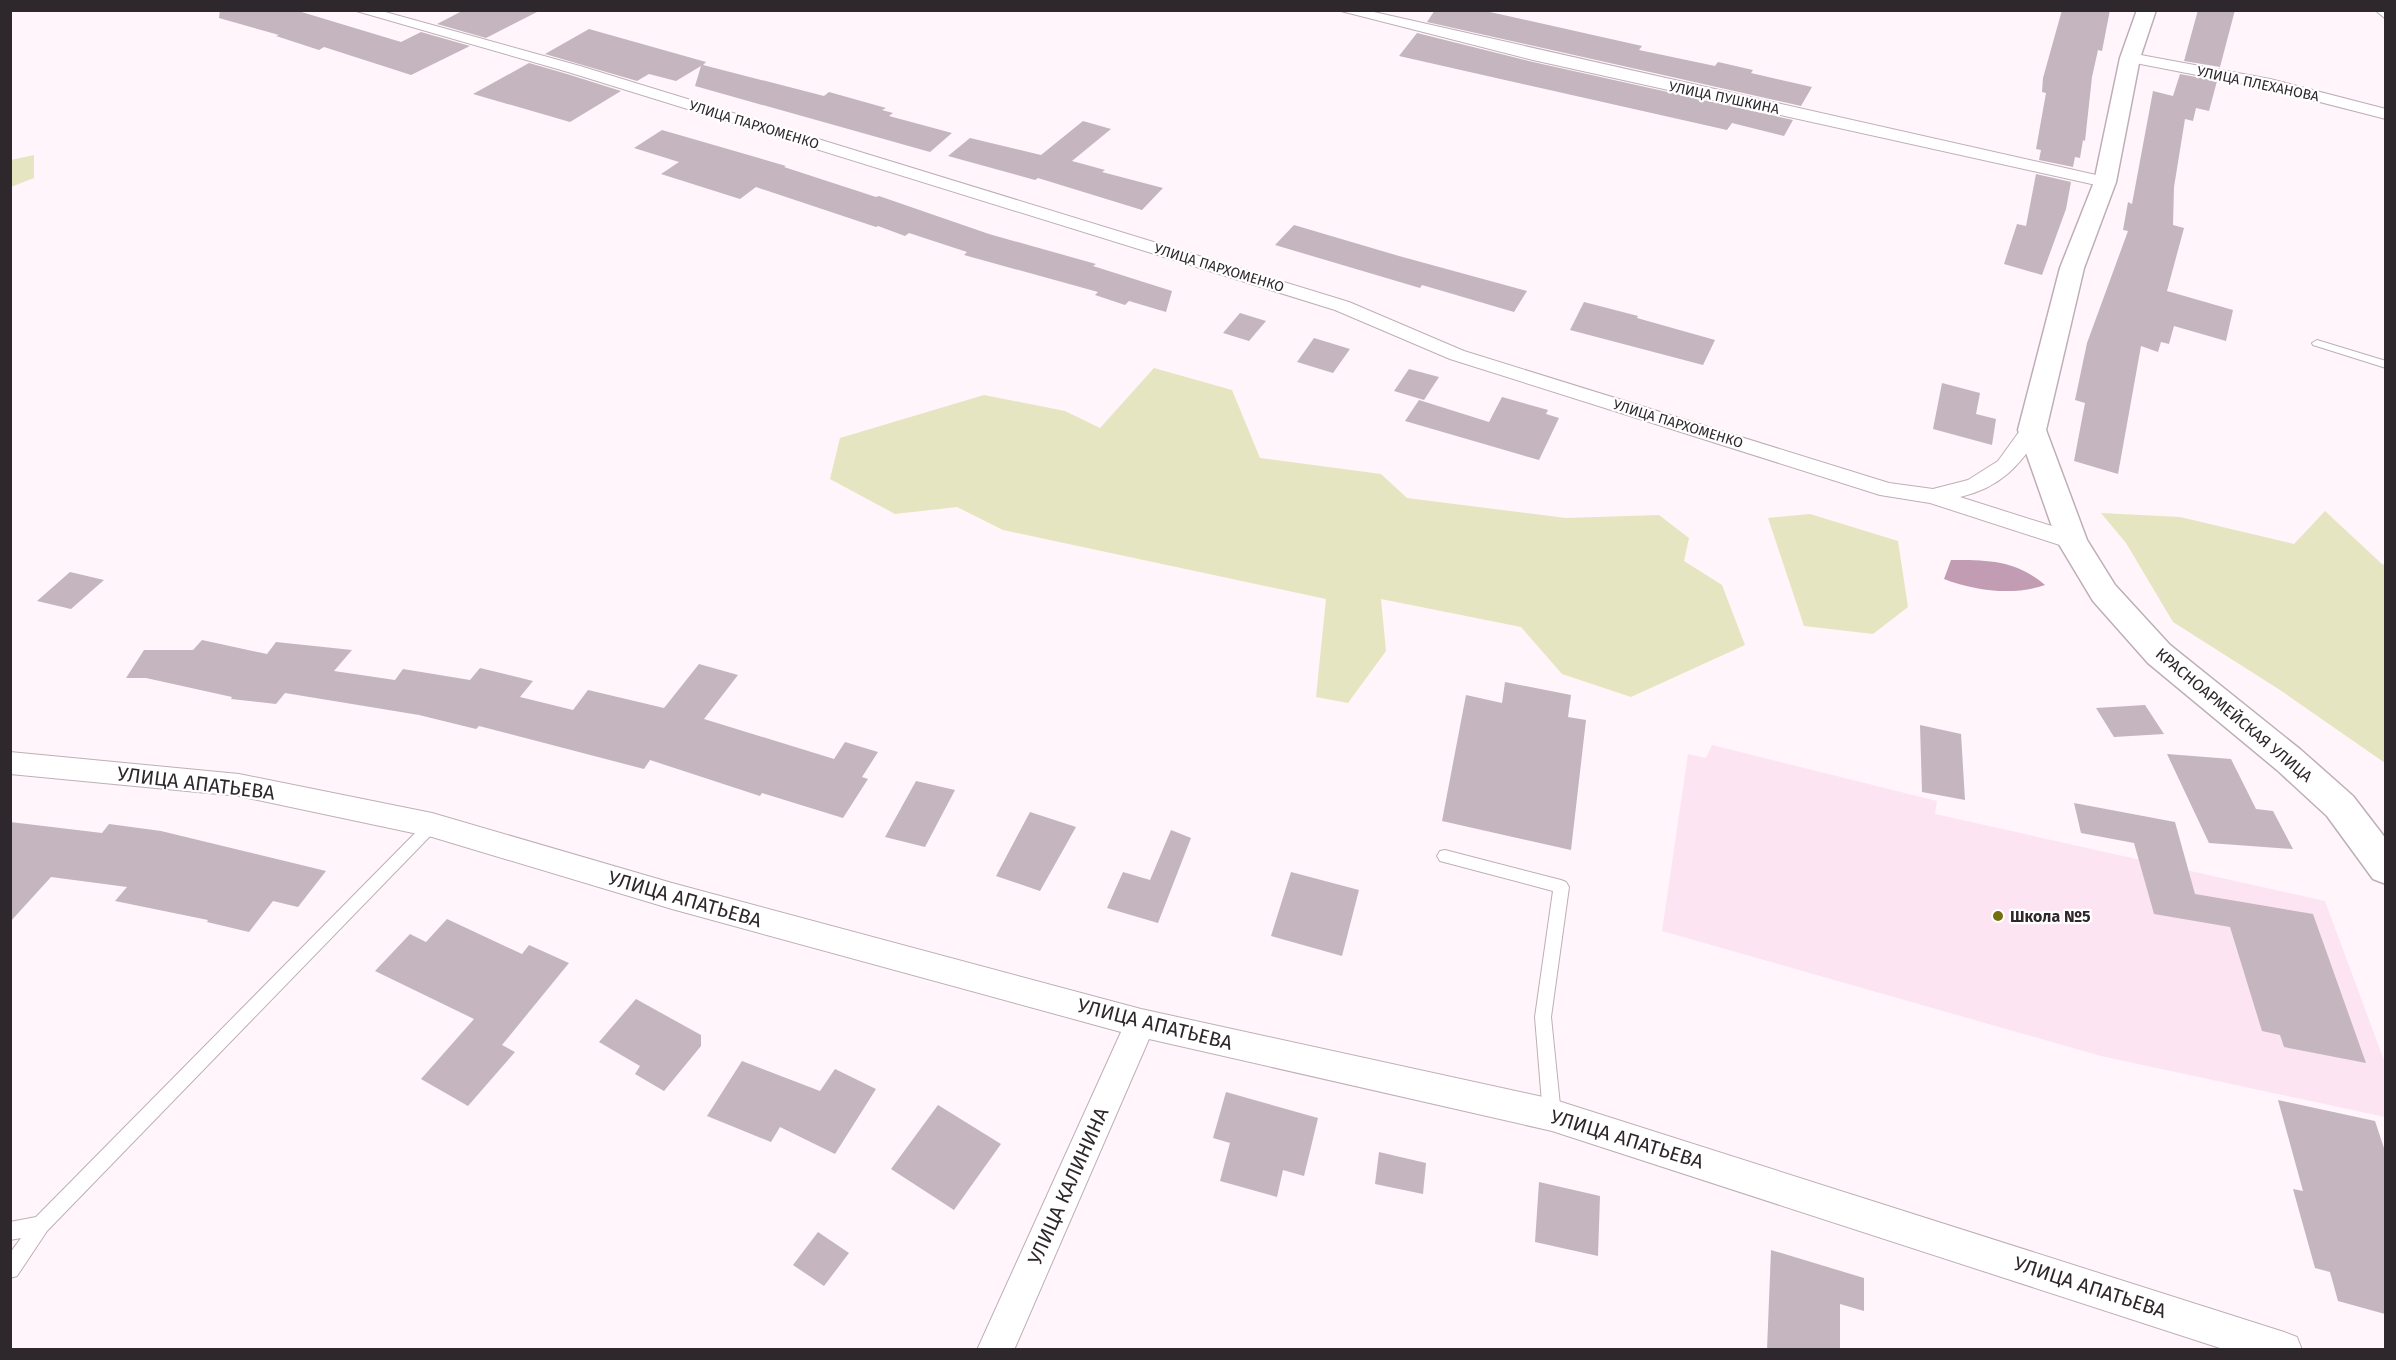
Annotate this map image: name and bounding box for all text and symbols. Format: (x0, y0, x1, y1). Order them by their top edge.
street label: УЛИЦА ПЛЕХАНОВА (2195, 63, 2321, 105)
street label: УЛИЦА ПУШКИНА (1667, 78, 1781, 118)
street label: УЛИЦА ПАРХОМЕНКО (687, 97, 821, 153)
street label: УЛИЦА ПАРХОМЕНКО (1152, 240, 1286, 296)
street label: УЛИЦА ПАРХОМЕНКО (1611, 396, 1745, 452)
street label: КРАСНОАРМЕЙСКАЯ УЛИЦА (2152, 644, 2317, 787)
street label: УЛИЦА АПАТЬЕВА (116, 761, 277, 805)
street label: УЛИЦА АПАТЬЕВА (605, 866, 765, 933)
place label: Школа №5 (2010, 907, 2091, 926)
marker: Школа №5 (1991, 909, 2005, 923)
street label: УЛИЦА АПАТЬЕВА (1075, 993, 1235, 1055)
street label: УЛИЦА КАЛИНИНА (1023, 1103, 1114, 1268)
street label: УЛИЦА АПАТЬЕВА (1548, 1104, 1707, 1174)
street label: УЛИЦА АПАТЬЕВА (2011, 1251, 2170, 1323)

